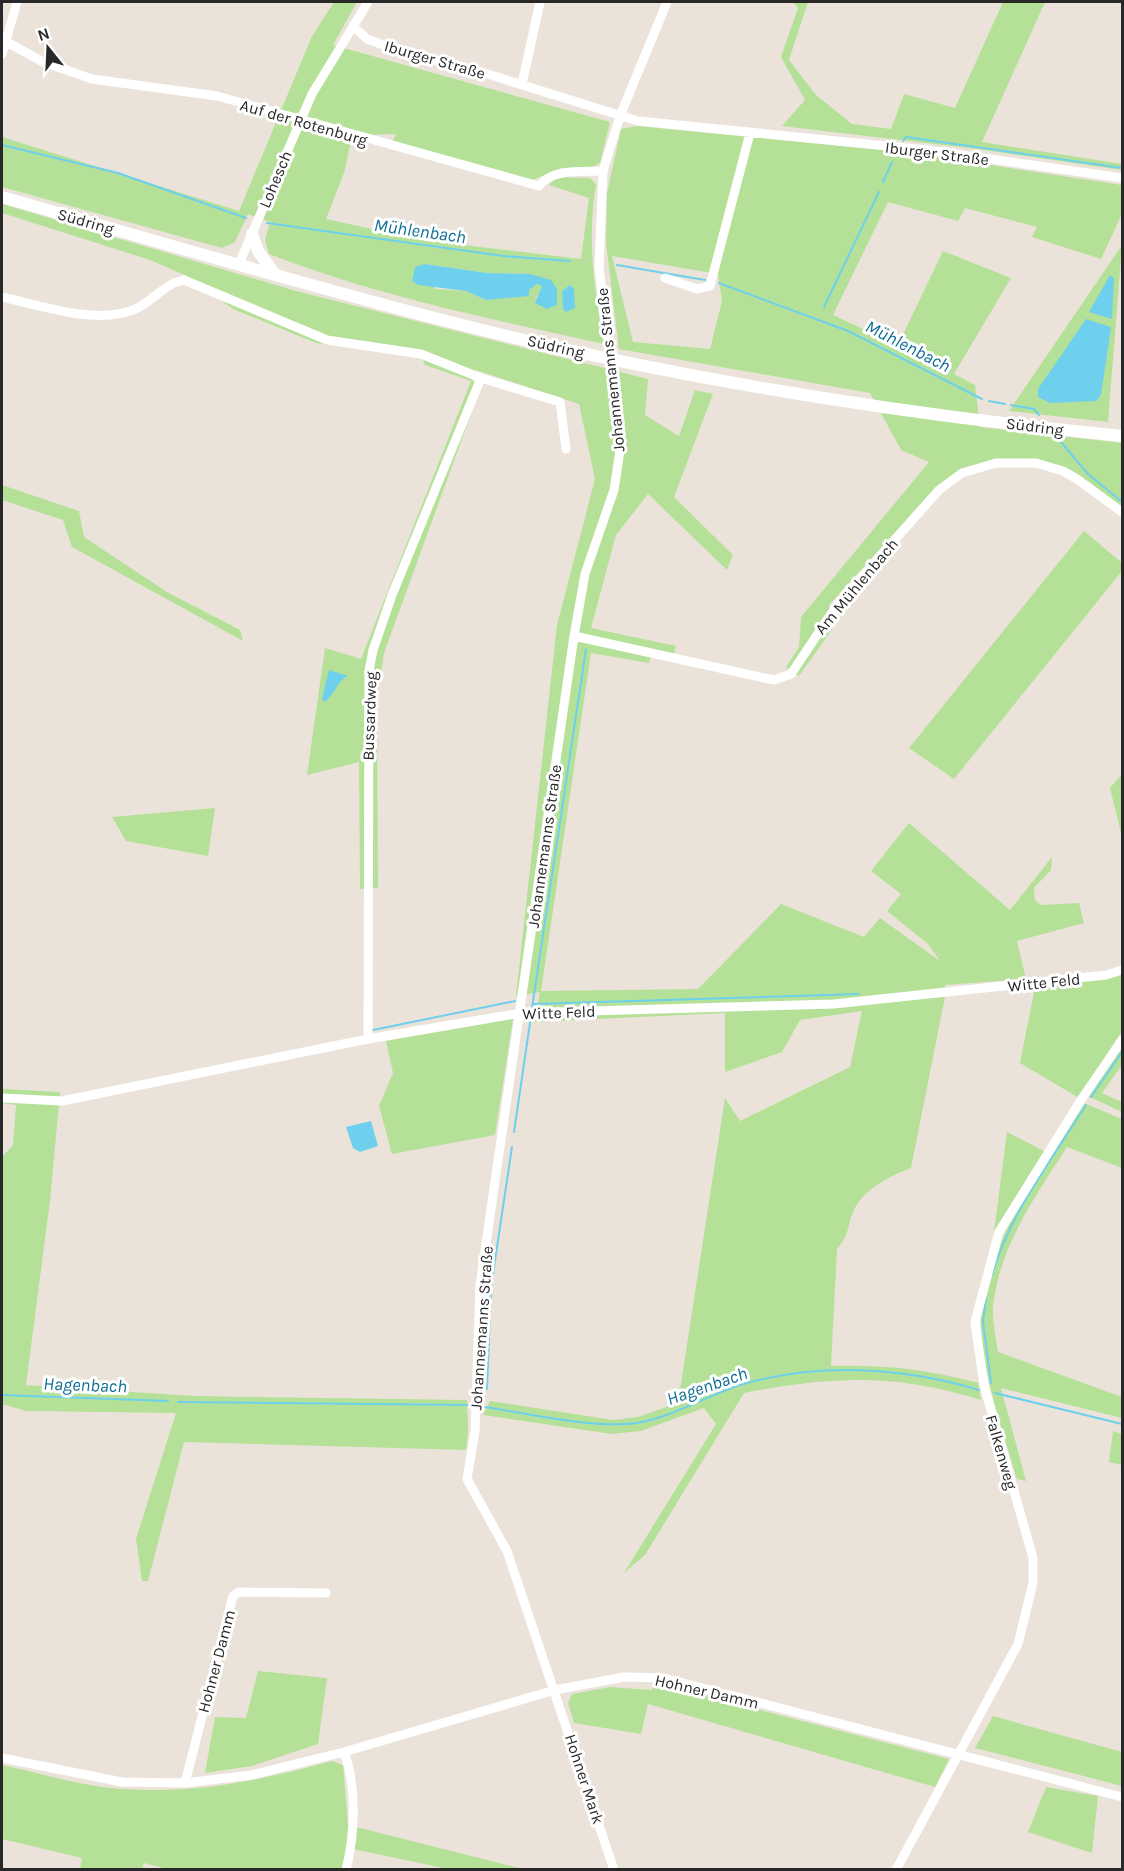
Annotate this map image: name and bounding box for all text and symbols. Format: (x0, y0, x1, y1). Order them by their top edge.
north arrow (18, 18, 78, 78)
text: N (35, 23, 52, 45)
street label: Iburger Straße (382, 36, 488, 83)
street label: Auf der Rotenburg (238, 95, 370, 150)
street label: Iburger Straße (884, 138, 990, 169)
street label: Lohesch (255, 148, 296, 211)
street label: Südring (55, 204, 116, 239)
water label: Mühlenbach (373, 214, 467, 248)
street label: Johannemanns Straße (592, 287, 629, 453)
water label: Mühlenbach (862, 315, 954, 377)
street label: Südring (525, 331, 586, 362)
street label: Südring (1005, 414, 1065, 439)
street label: Am Mühlenbach (811, 534, 902, 638)
street label: Bussardweg (358, 671, 381, 761)
street label: Johannemanns Straße (524, 763, 565, 929)
street label: Witte Feld (1007, 969, 1081, 996)
street label: Witte Feld (522, 1002, 596, 1023)
street label: Johannemanns Straße (466, 1245, 497, 1411)
water label: Hagenbach (664, 1362, 750, 1410)
water label: Hagenbach (43, 1373, 127, 1397)
street label: Falkenweg (982, 1413, 1021, 1492)
street label: Hohner Damm (194, 1608, 239, 1715)
street label: Hohner Damm (653, 1670, 761, 1713)
street label: Hohner Mark (561, 1732, 608, 1827)

